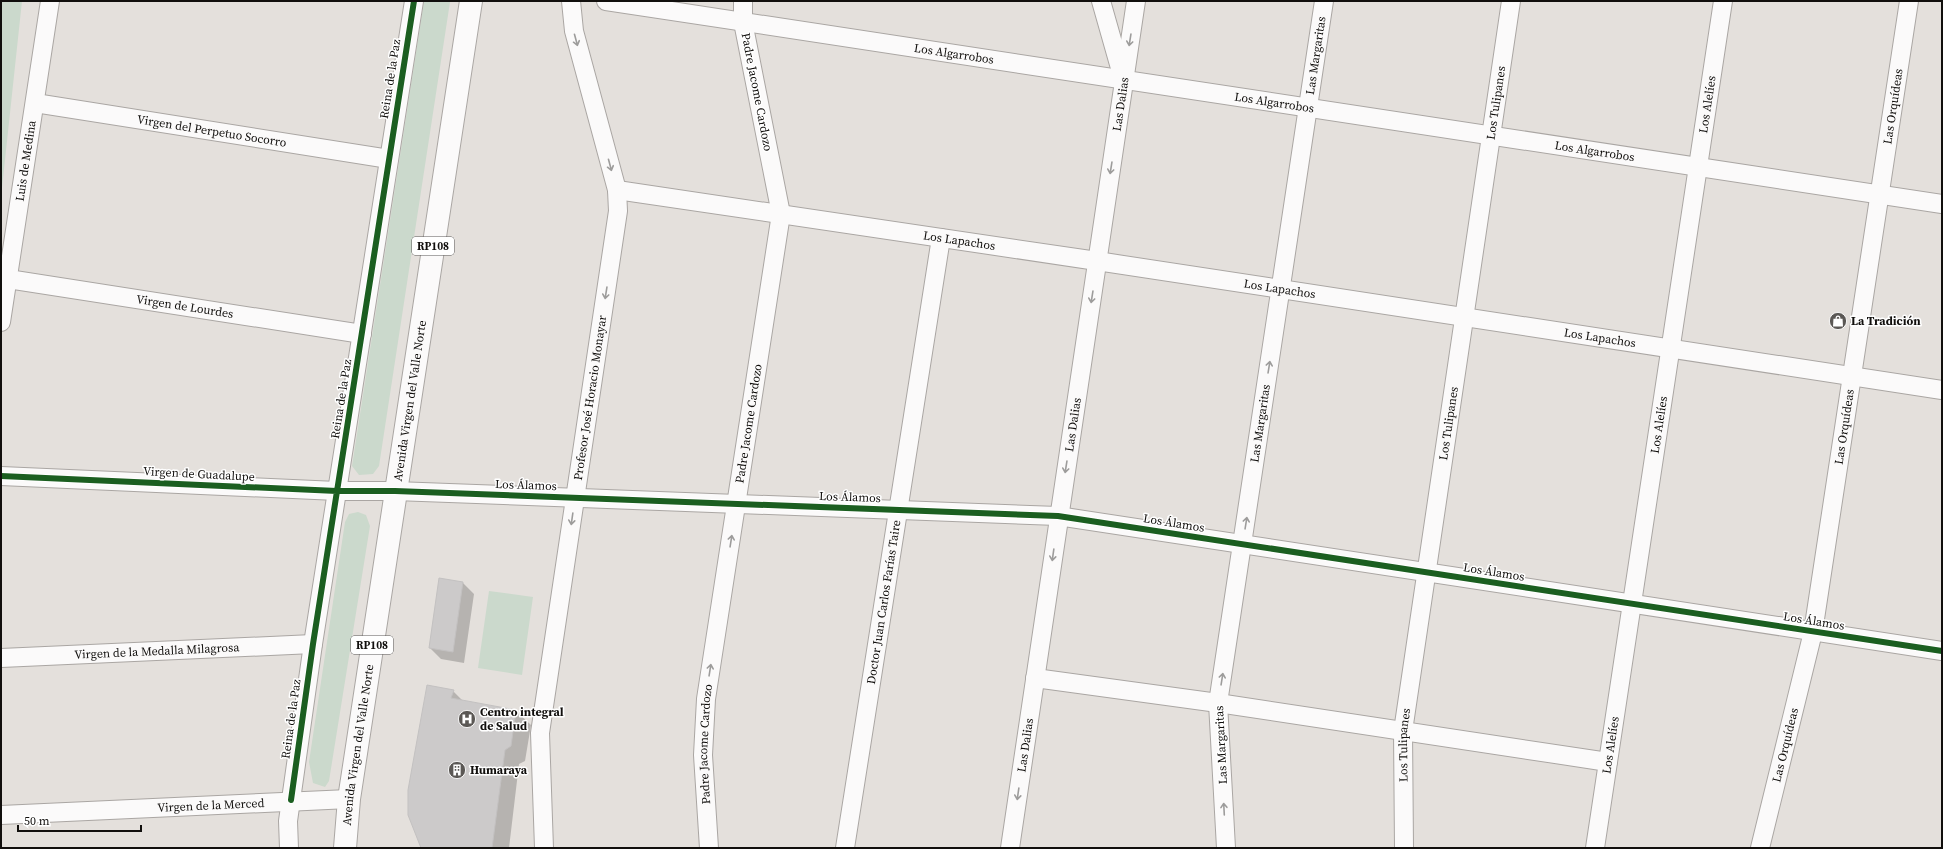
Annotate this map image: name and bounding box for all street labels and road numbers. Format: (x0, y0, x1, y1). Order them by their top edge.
street label: Las Margaritas (1302, 15, 1330, 96)
street label: Padre Jacome Cardozo (738, 31, 776, 153)
street label: Reina de la Paz (376, 38, 404, 120)
street label: Los Algarrobos (913, 40, 995, 68)
street label: Los Tulipanes (1483, 65, 1509, 141)
street label: Las Orquídeas (1879, 68, 1907, 145)
street label: Los Alelíes (1695, 75, 1720, 134)
street label: Las Dalias (1109, 76, 1133, 132)
street label: Los Algarrobos (1233, 89, 1315, 117)
street label: Virgen del Perpetuo Socorro (136, 111, 288, 151)
street label: Luis de Medina (12, 118, 40, 202)
street label: Los Algarrobos (1554, 137, 1636, 165)
street label: Los Lapachos (922, 227, 996, 254)
road number: RP108 (412, 237, 454, 255)
street label: Los Lapachos (1243, 275, 1317, 302)
street label: Virgen de Lourdes (135, 291, 235, 322)
street label: Profesor José Horacio Monayar (570, 314, 610, 481)
street label: Avenida Virgen del Valle Norte (390, 319, 430, 482)
street label: Los Lapachos (1563, 324, 1637, 351)
street label: Reina de la Paz (327, 358, 355, 440)
street label: Padre Jacome Cardozo (731, 362, 766, 484)
street label: Las Margaritas (1246, 383, 1274, 464)
street label: Los Tulipanes (1435, 385, 1462, 461)
street label: Las Orquídeas (1831, 388, 1858, 466)
street label: Los Alelíes (1647, 395, 1671, 455)
street label: Las Dalias (1061, 397, 1085, 453)
street label: Virgen de Guadalupe (143, 463, 255, 485)
street label: Los Álamos (495, 476, 557, 494)
street label: Los Álamos (819, 488, 881, 506)
street label: Los Álamos (1142, 510, 1206, 536)
street label: Doctor Juan Carlos Farías Taire (863, 519, 905, 685)
street label: Los Álamos (1462, 559, 1526, 585)
street label: Los Álamos (1782, 608, 1846, 634)
road number: RP108 (351, 636, 393, 654)
street label: Virgen de la Medalla Milagrosa (74, 639, 241, 663)
street label: Avenida Virgen del Valle Norte (339, 663, 377, 826)
street label: Reina de la Paz (277, 678, 305, 760)
street label: Padre Jacome Cardozo (695, 683, 716, 805)
street label: Las Margaritas (1211, 705, 1231, 785)
street label: Las Orquídeas (1768, 706, 1802, 784)
street label: Los Tulipanes (1395, 707, 1414, 782)
street label: Los Alelíes (1598, 715, 1623, 775)
street label: Las Dalias (1013, 717, 1037, 773)
street label: Virgen de la Merced (157, 795, 265, 816)

